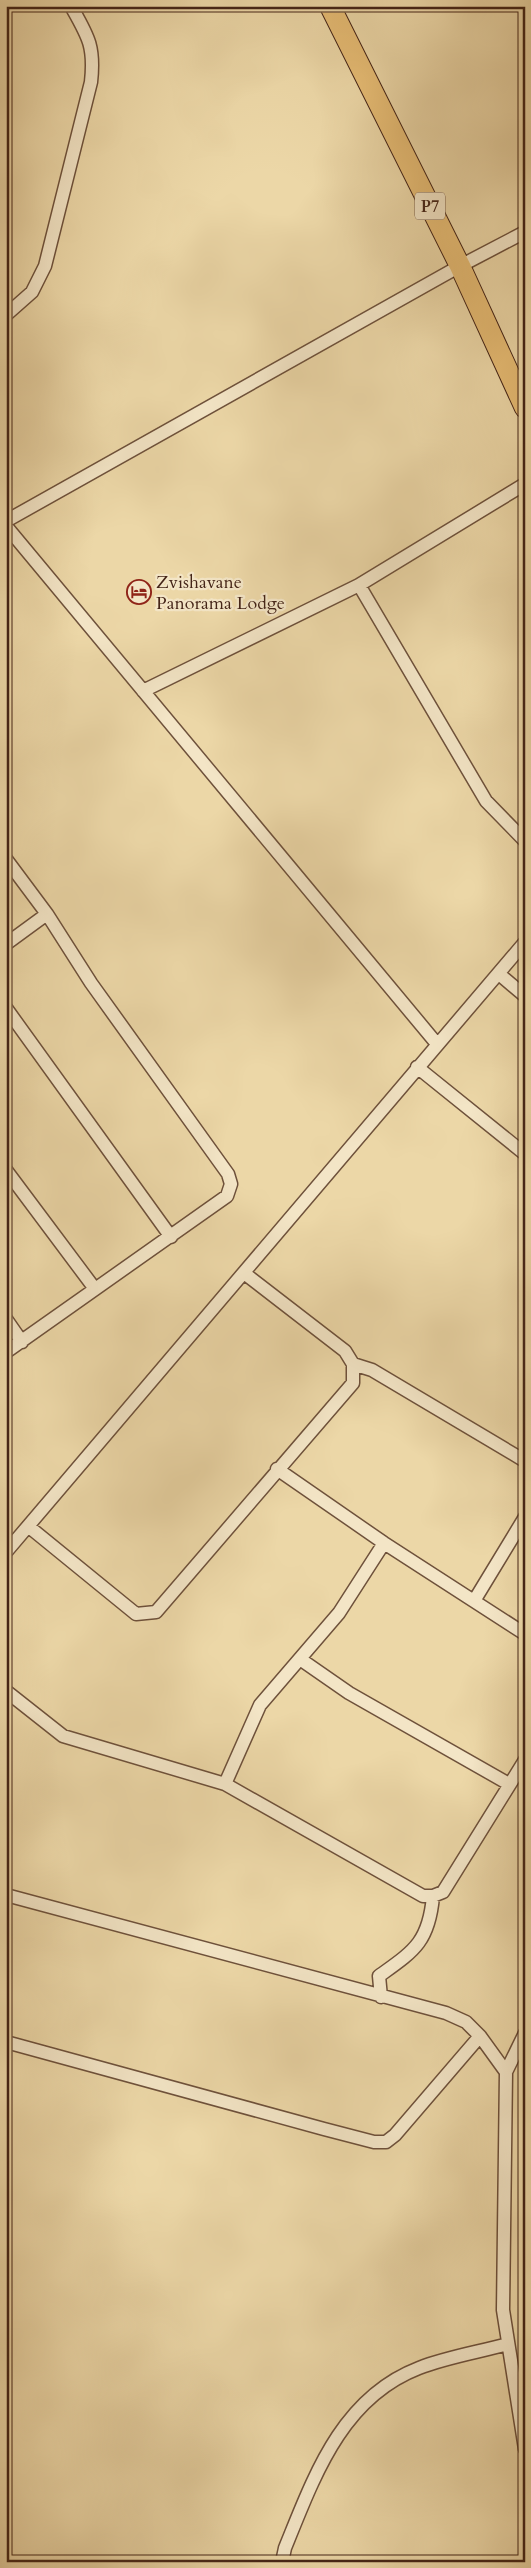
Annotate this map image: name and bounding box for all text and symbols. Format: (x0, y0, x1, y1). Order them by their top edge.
road number: P7 (415, 192, 445, 220)
place label: Zvishavane Panorama Lodge (156, 570, 285, 616)
hotel icon: Zvishavane Panorama Lodge (126, 579, 152, 605)

